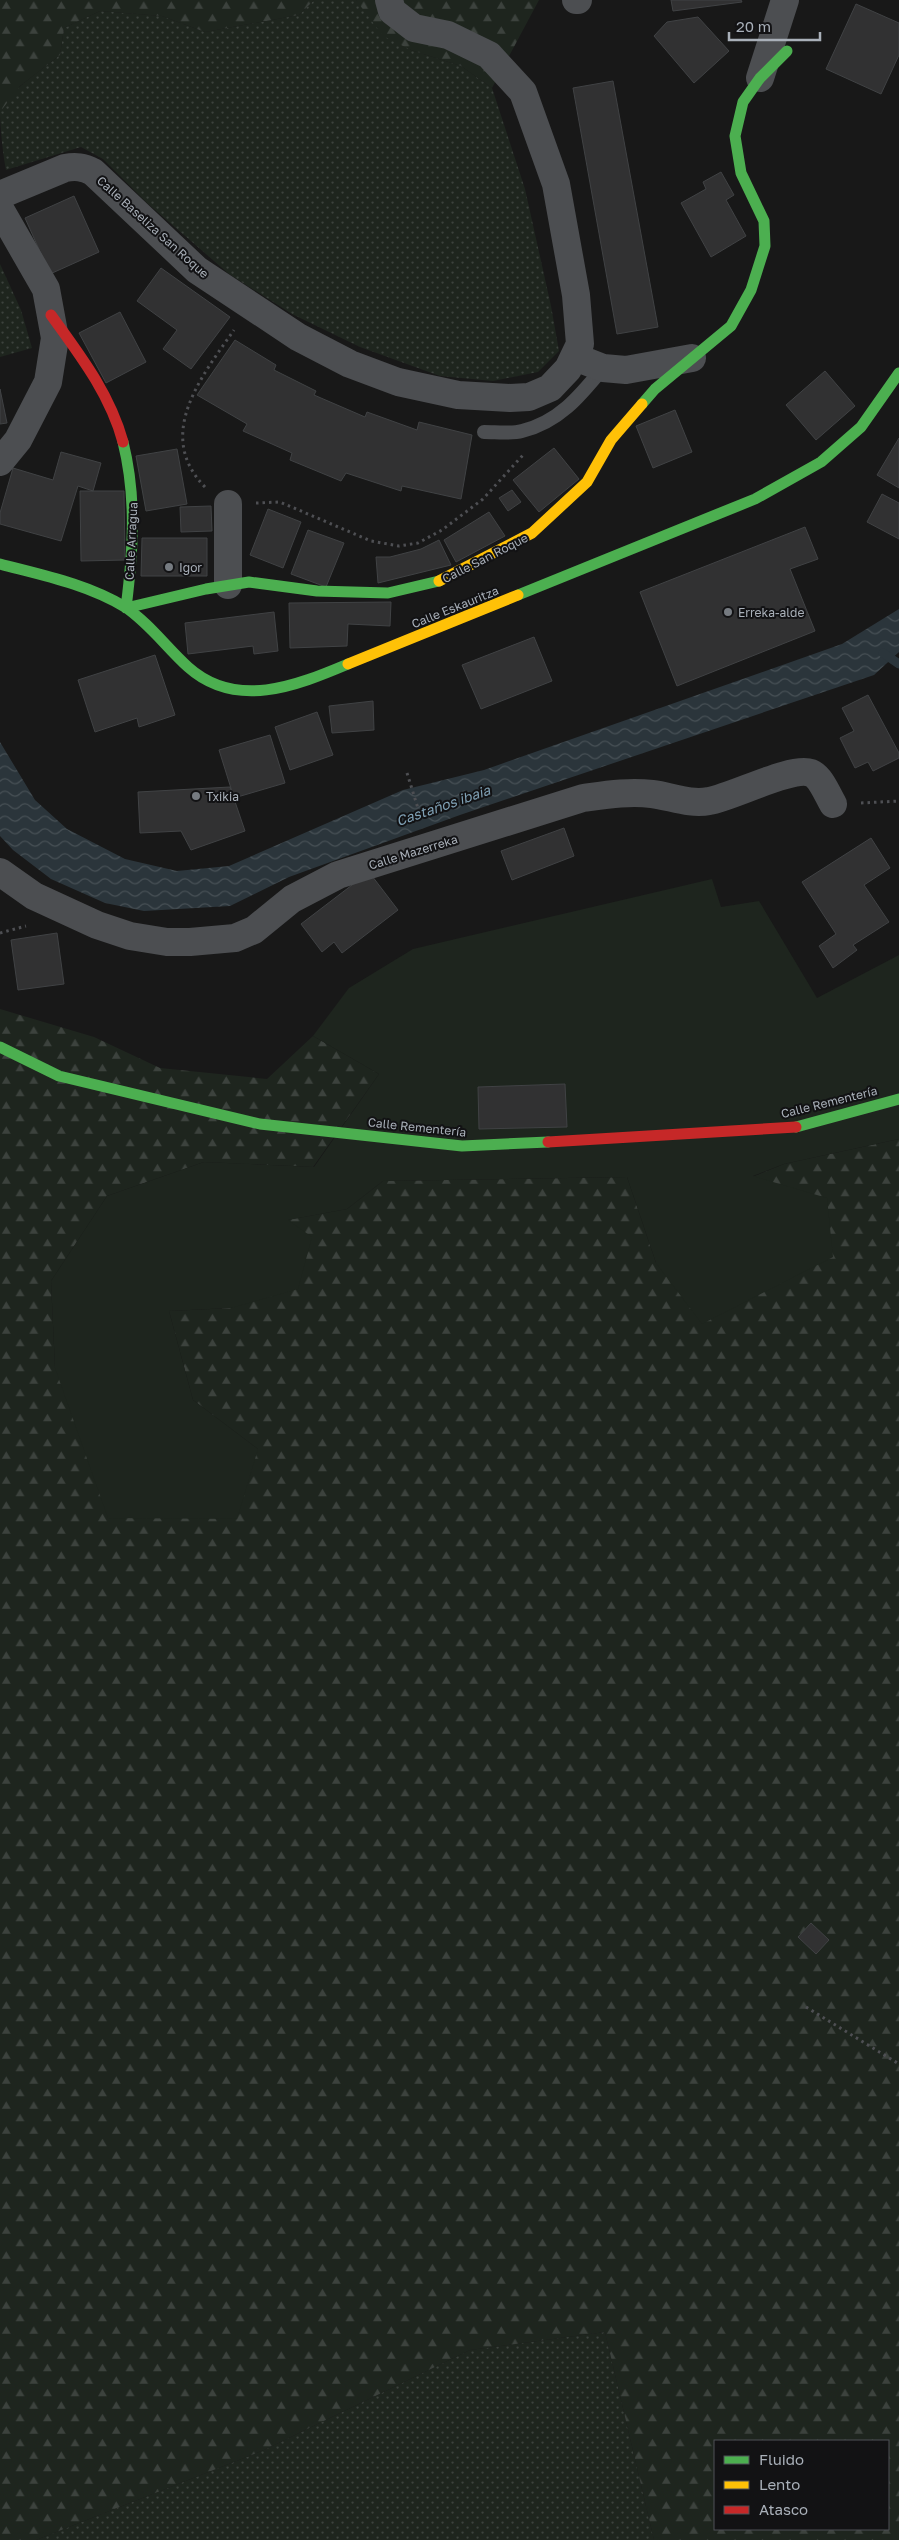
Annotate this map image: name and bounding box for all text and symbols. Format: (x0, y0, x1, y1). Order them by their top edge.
scale bar (729, 10, 820, 42)
text: 20 m (736, 17, 771, 35)
street label: Calle Baseliza San Roque (94, 173, 212, 281)
street label: Calle Arragua (121, 502, 141, 580)
street label: Calle San Roque (440, 530, 530, 586)
place label: Igor (179, 560, 202, 575)
marker: Igor (163, 561, 175, 573)
street label: Calle Eskauritza (409, 583, 501, 631)
place label: Erreka-alde (738, 605, 804, 620)
marker: Erreka-alde (722, 606, 734, 618)
water label: Castaños ibaia (394, 781, 493, 829)
place label: Txikia (206, 789, 239, 804)
marker: Txikia (190, 790, 202, 802)
street label: Calle Mazerreka (367, 831, 459, 873)
street label: Calle Rementería (779, 1083, 879, 1121)
street label: Calle Rementería (367, 1114, 467, 1140)
legend (714, 2440, 889, 2530)
text: Fluido (759, 2450, 804, 2468)
text: Lento (759, 2475, 800, 2493)
text: Atasco (759, 2500, 808, 2518)

